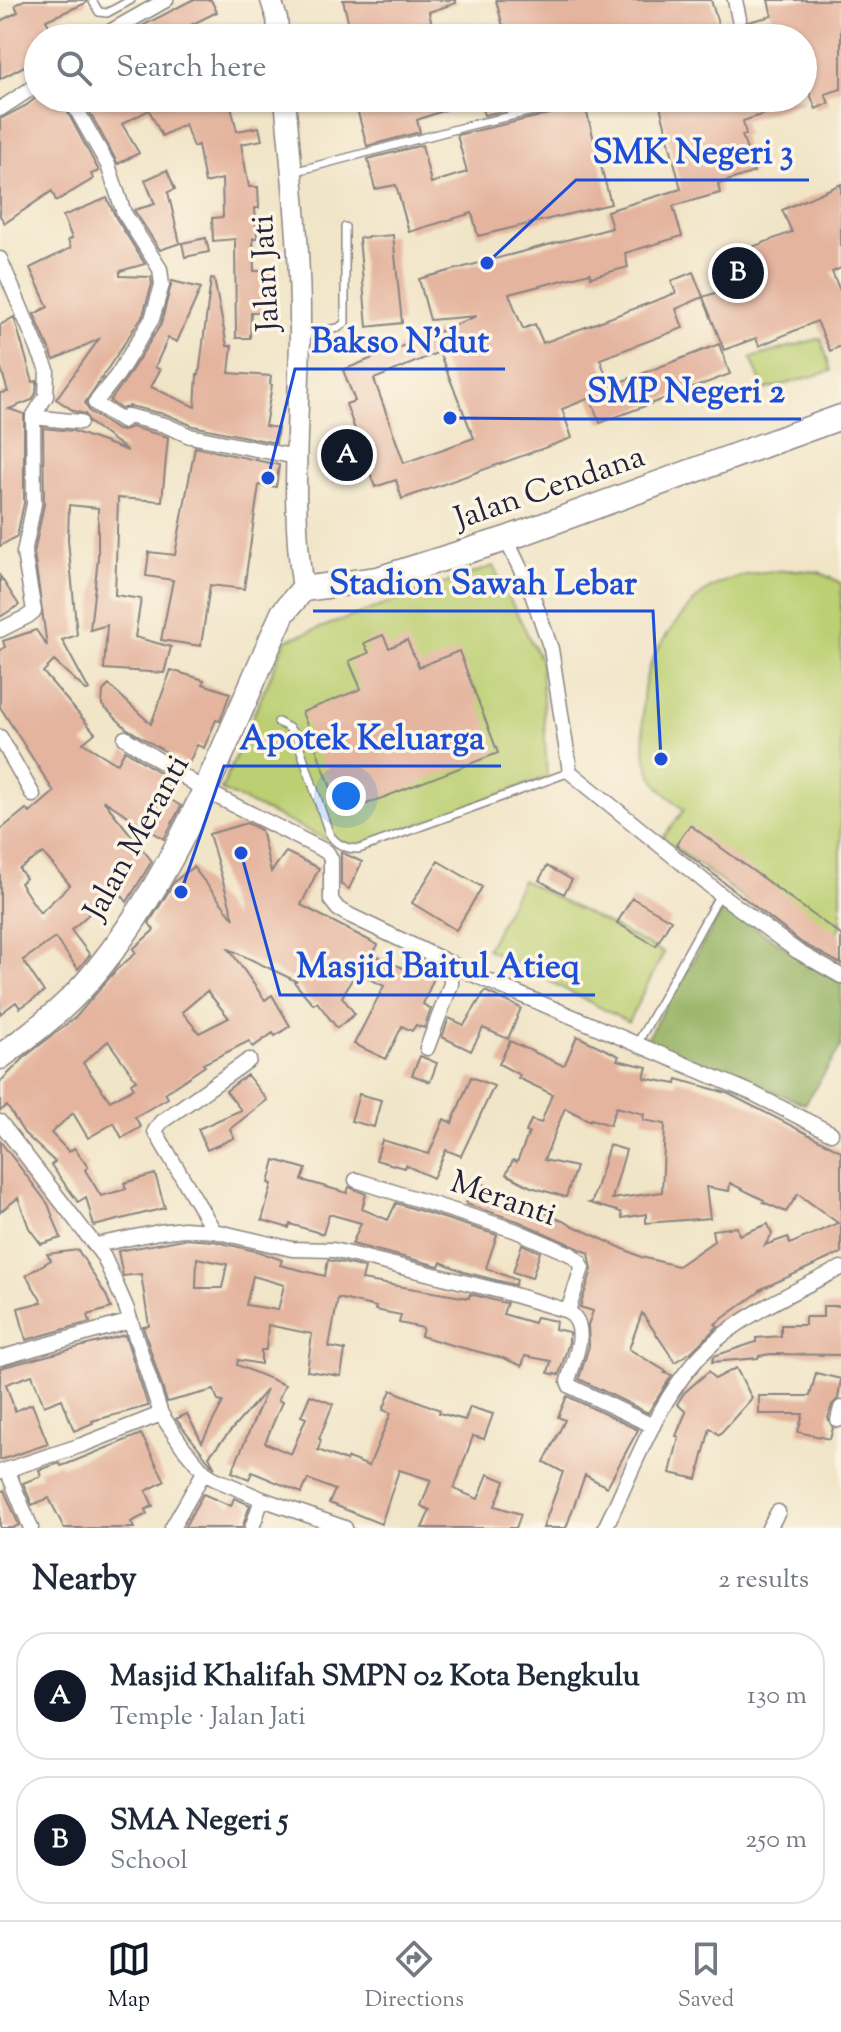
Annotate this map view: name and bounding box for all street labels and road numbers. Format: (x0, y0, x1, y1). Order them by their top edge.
street label: Jalan Jati (241, 213, 293, 335)
street label: Jalan Cendana (447, 435, 651, 544)
street label: Jalan Meranti (73, 747, 202, 931)
street label: Meranti (444, 1160, 562, 1240)

